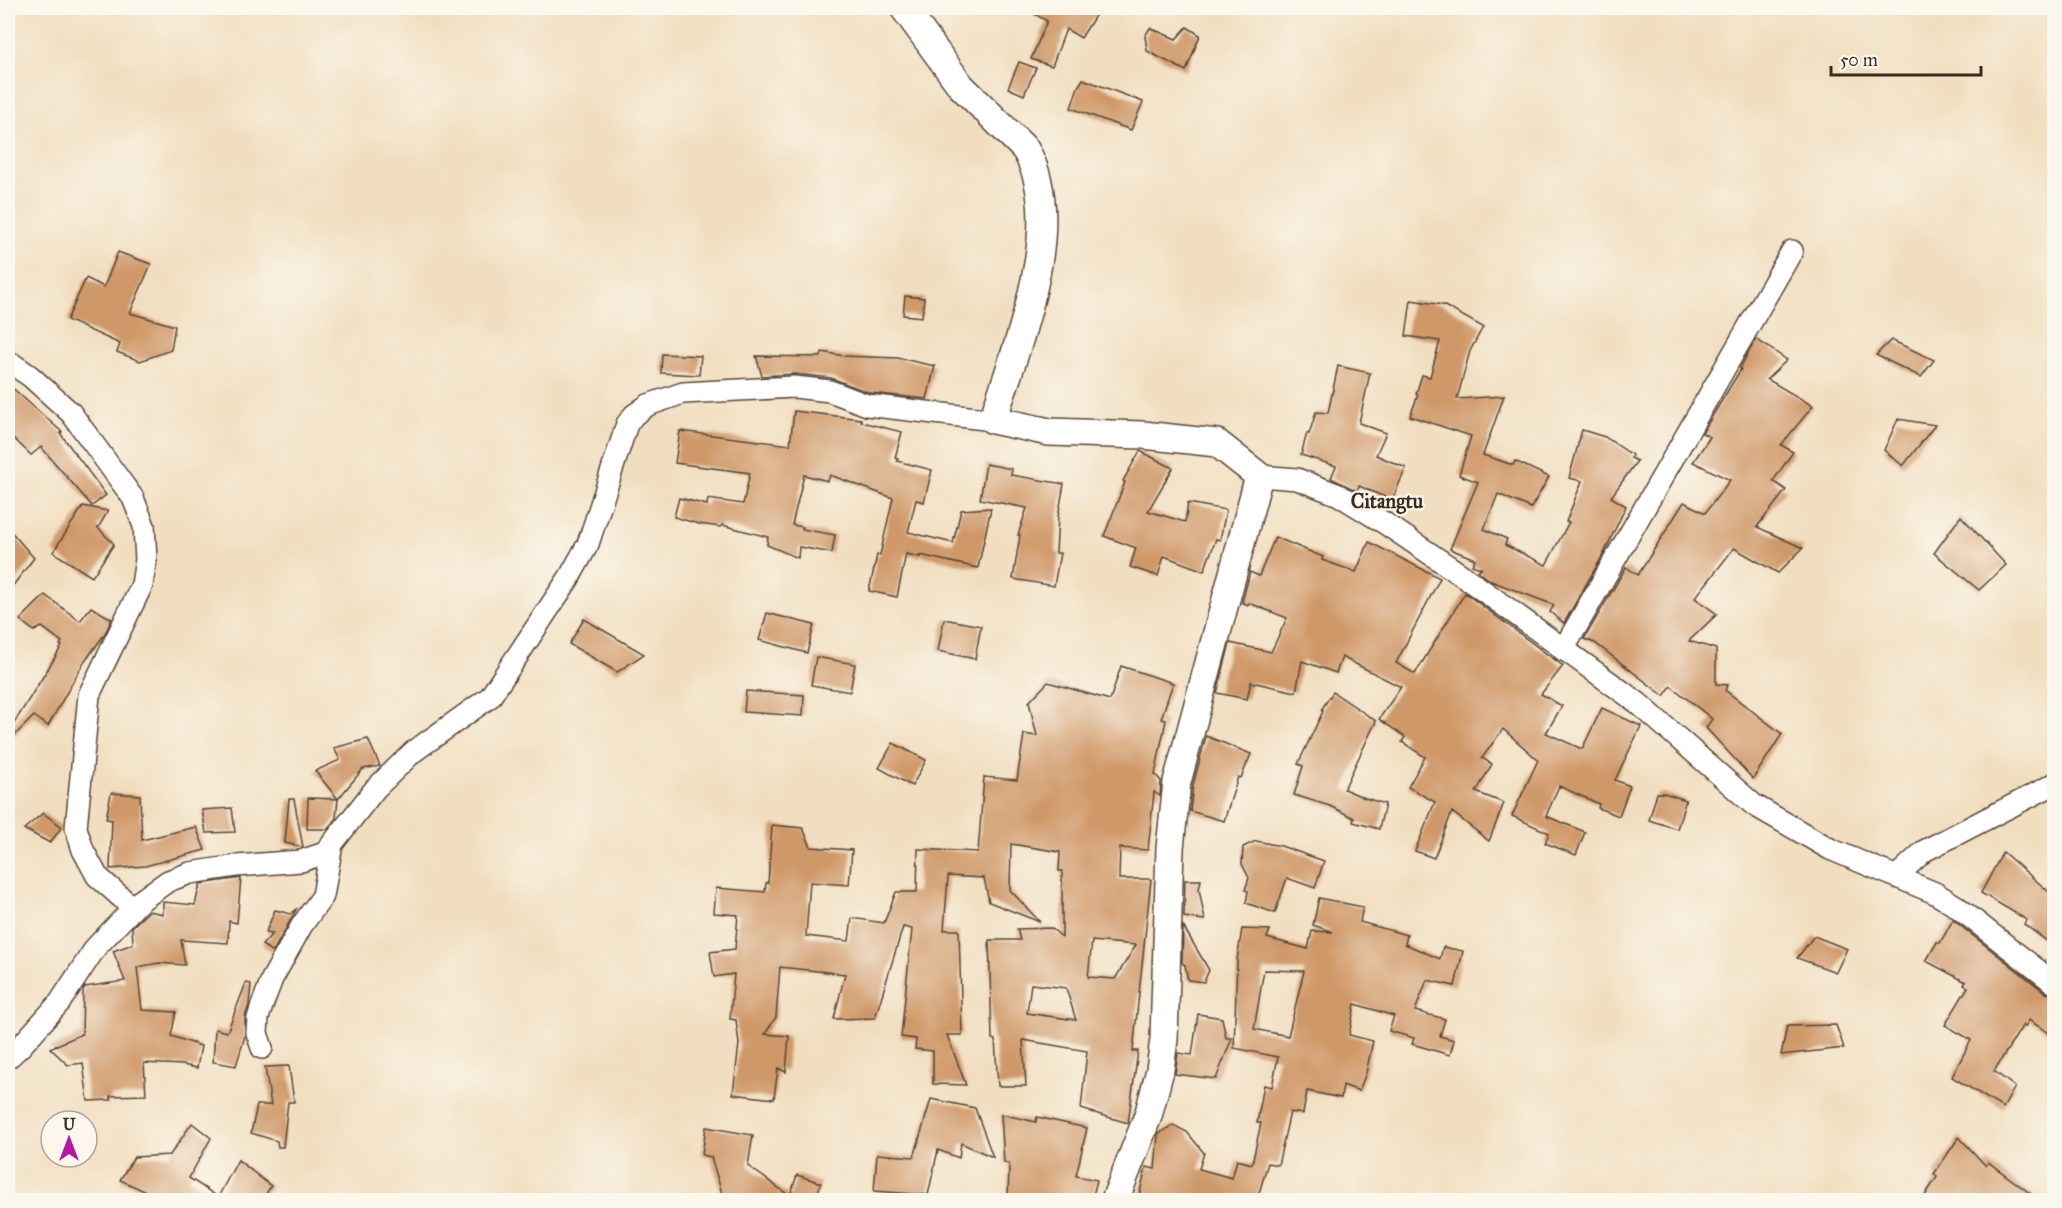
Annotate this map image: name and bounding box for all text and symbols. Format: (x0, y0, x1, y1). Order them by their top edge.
scale bar (1831, 39, 1981, 77)
text: 50 m (1840, 49, 1878, 71)
district label: Citangtu (1351, 489, 1424, 514)
north arrow (39, 1109, 99, 1169)
text: U (63, 1115, 76, 1134)

